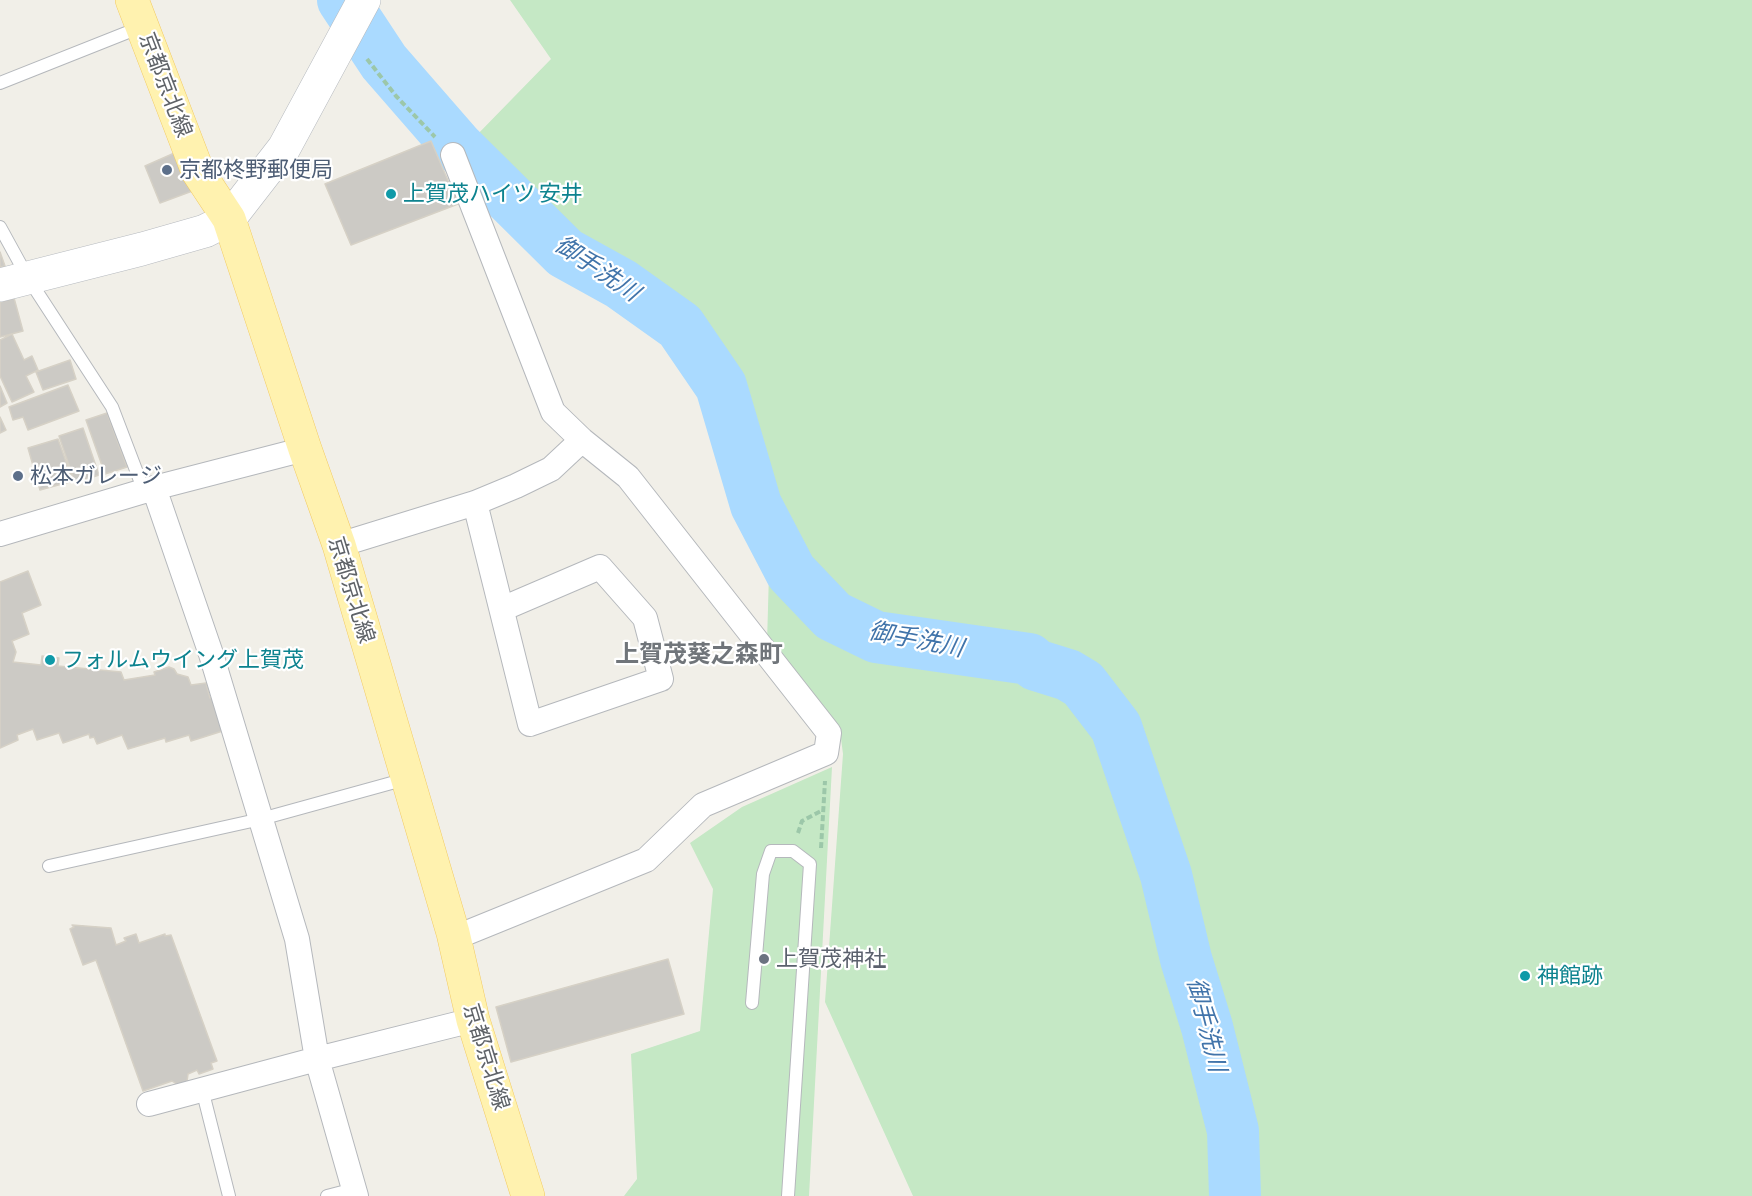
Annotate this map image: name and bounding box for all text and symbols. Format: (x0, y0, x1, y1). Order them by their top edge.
street label: 京都京北線 (133, 29, 197, 141)
place label: 京都柊野郵便局 (179, 157, 333, 183)
marker: 京都柊野郵便局 (160, 163, 174, 177)
place label: 上賀茂ハイツ 安井 (403, 181, 583, 207)
marker: 上賀茂ハイツ 安井 (384, 187, 398, 201)
water label: 御手洗川 (549, 230, 645, 308)
place label: 松本ガレージ (30, 463, 162, 489)
marker: 松本ガレージ (11, 469, 25, 483)
street label: 京都京北線 (322, 534, 380, 646)
water label: 御手洗川 (866, 617, 966, 663)
district label: 上賀茂葵之森町 (615, 641, 783, 669)
place label: フォルムウイング上賀茂 (62, 647, 304, 673)
marker: フォルムウイング上賀茂 (43, 653, 57, 667)
place label: 上賀茂神社 (776, 946, 886, 972)
marker: 上賀茂神社 (757, 952, 771, 966)
place label: 神館跡 (1537, 963, 1603, 989)
marker: 神館跡 (1518, 969, 1532, 983)
water label: 御手洗川 (1180, 975, 1232, 1075)
street label: 京都京北線 (457, 1001, 515, 1113)

